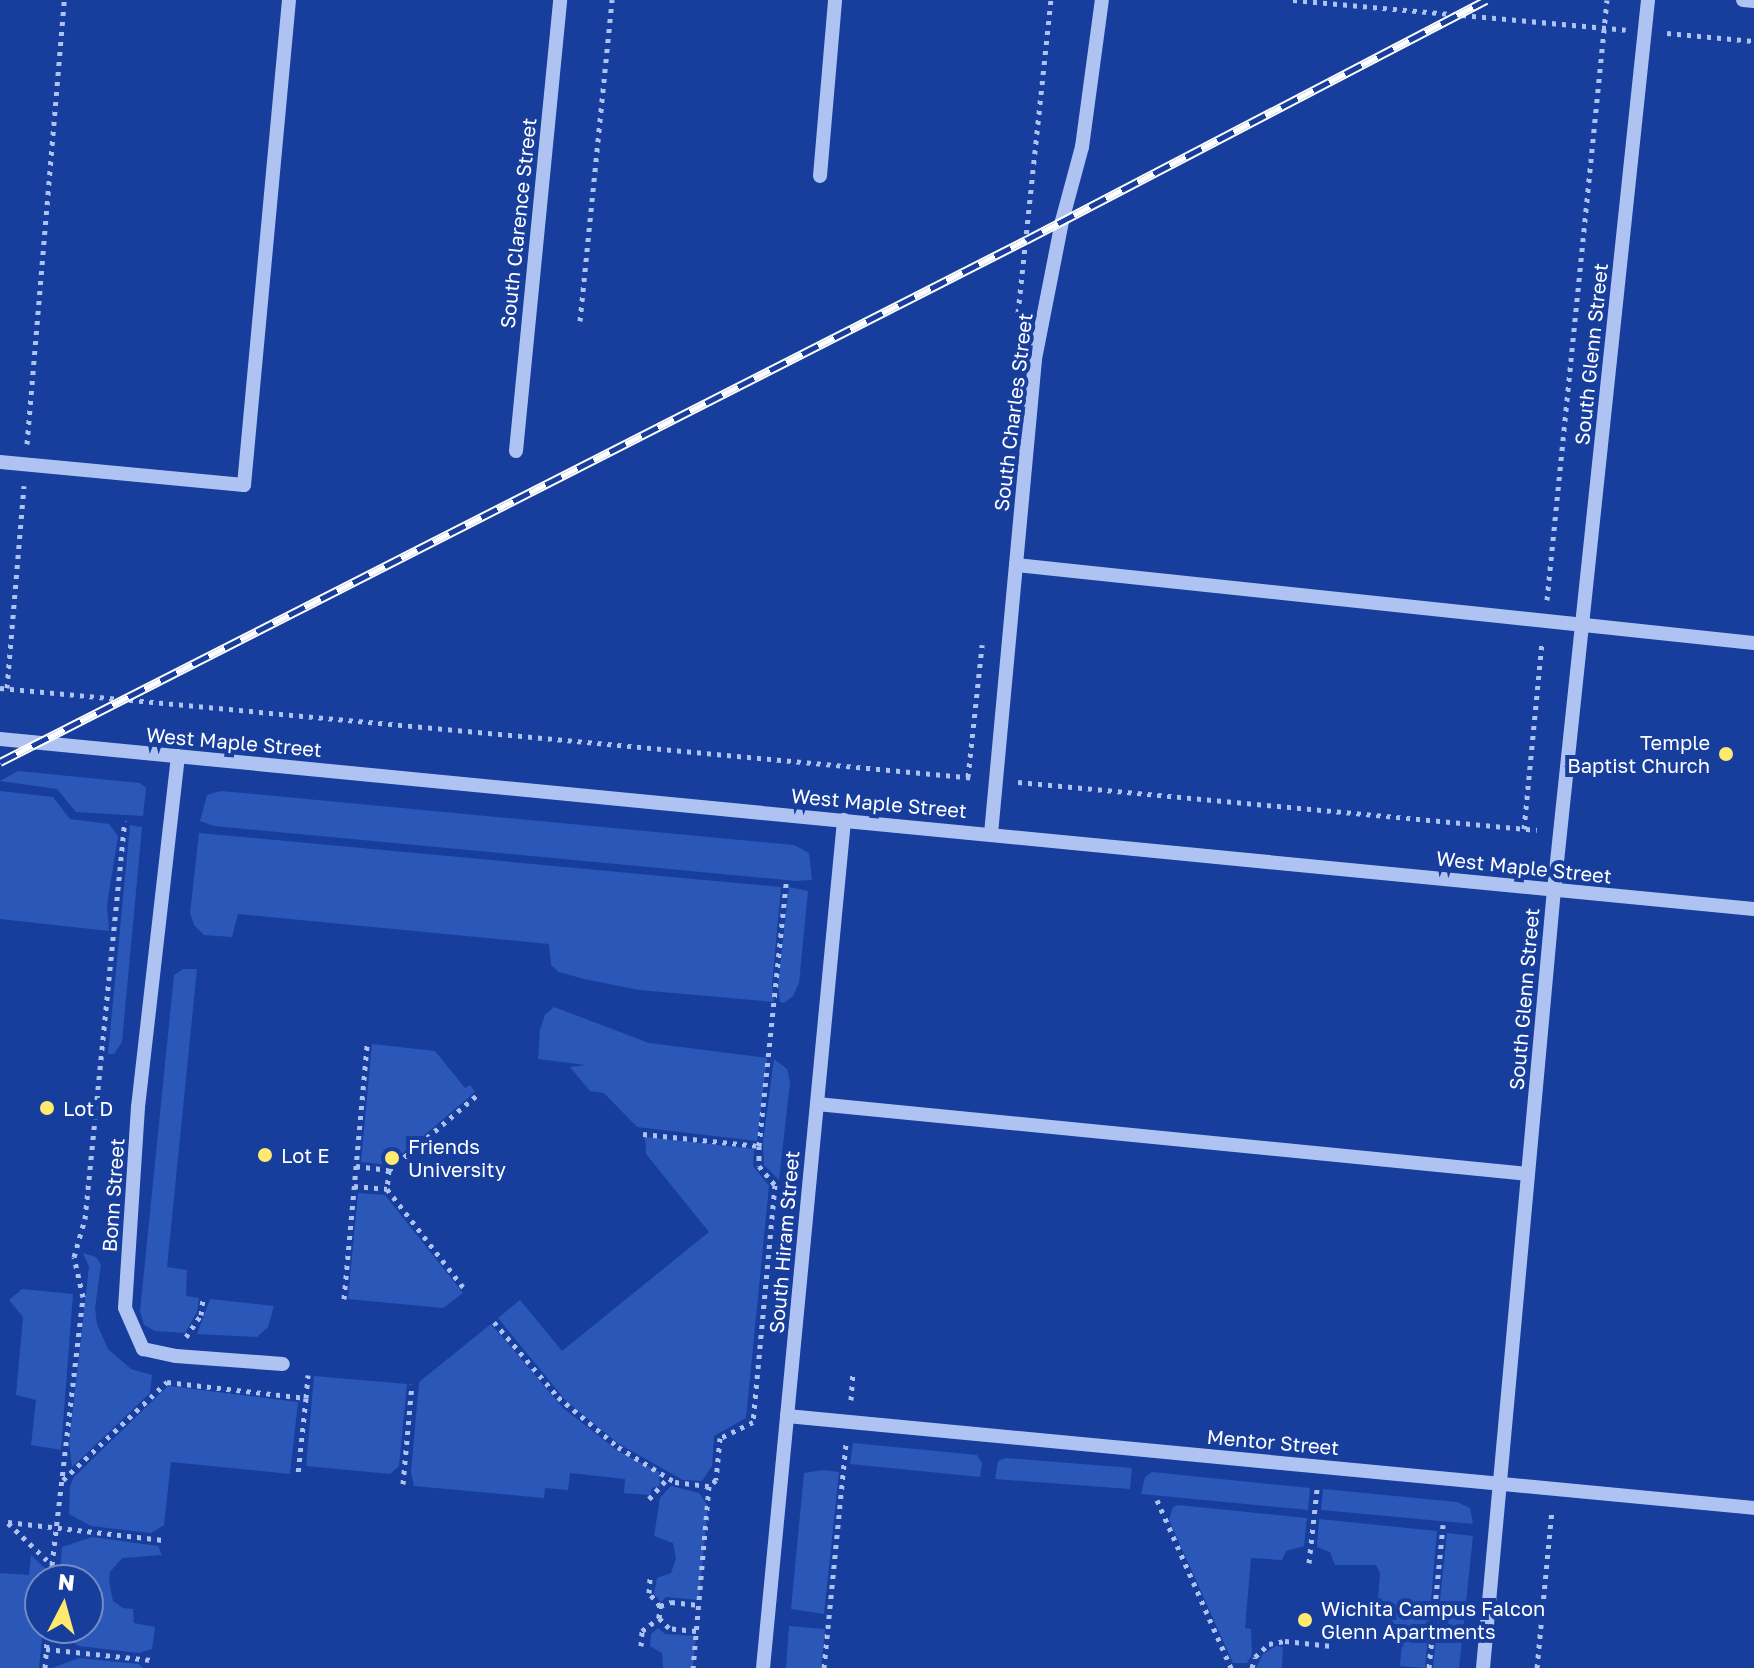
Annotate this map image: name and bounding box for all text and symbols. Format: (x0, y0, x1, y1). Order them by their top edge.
street label: South Clarence Street (495, 116, 541, 330)
street label: South Glenn Street (1570, 262, 1612, 446)
street label: South Charles Street (989, 311, 1037, 513)
street label: West Maple Street (145, 722, 323, 762)
place label: Temple Baptist Church (1567, 730, 1710, 777)
marker: Temple Baptist Church (1717, 745, 1735, 763)
street label: West Maple Street (790, 783, 968, 823)
street label: West Maple Street (1435, 846, 1613, 888)
street label: South Glenn Street (1504, 907, 1544, 1091)
place label: Lot D (63, 1096, 113, 1120)
marker: Lot D (38, 1099, 56, 1117)
place label: Friends University (408, 1134, 506, 1181)
street label: Bonn Street (97, 1137, 129, 1253)
place label: Lot E (281, 1143, 329, 1167)
marker: Lot E (256, 1146, 274, 1164)
marker: Friends University (383, 1149, 401, 1167)
street label: South Hiram Street (764, 1150, 804, 1334)
street label: Mentor Street (1206, 1424, 1340, 1460)
north arrow (24, 1564, 104, 1644)
text: N (57, 1567, 76, 1596)
place label: Wichita Campus Falcon Glenn Apartments (1321, 1596, 1545, 1643)
marker: Wichita Campus Falcon Glenn Apartments (1296, 1611, 1314, 1629)

